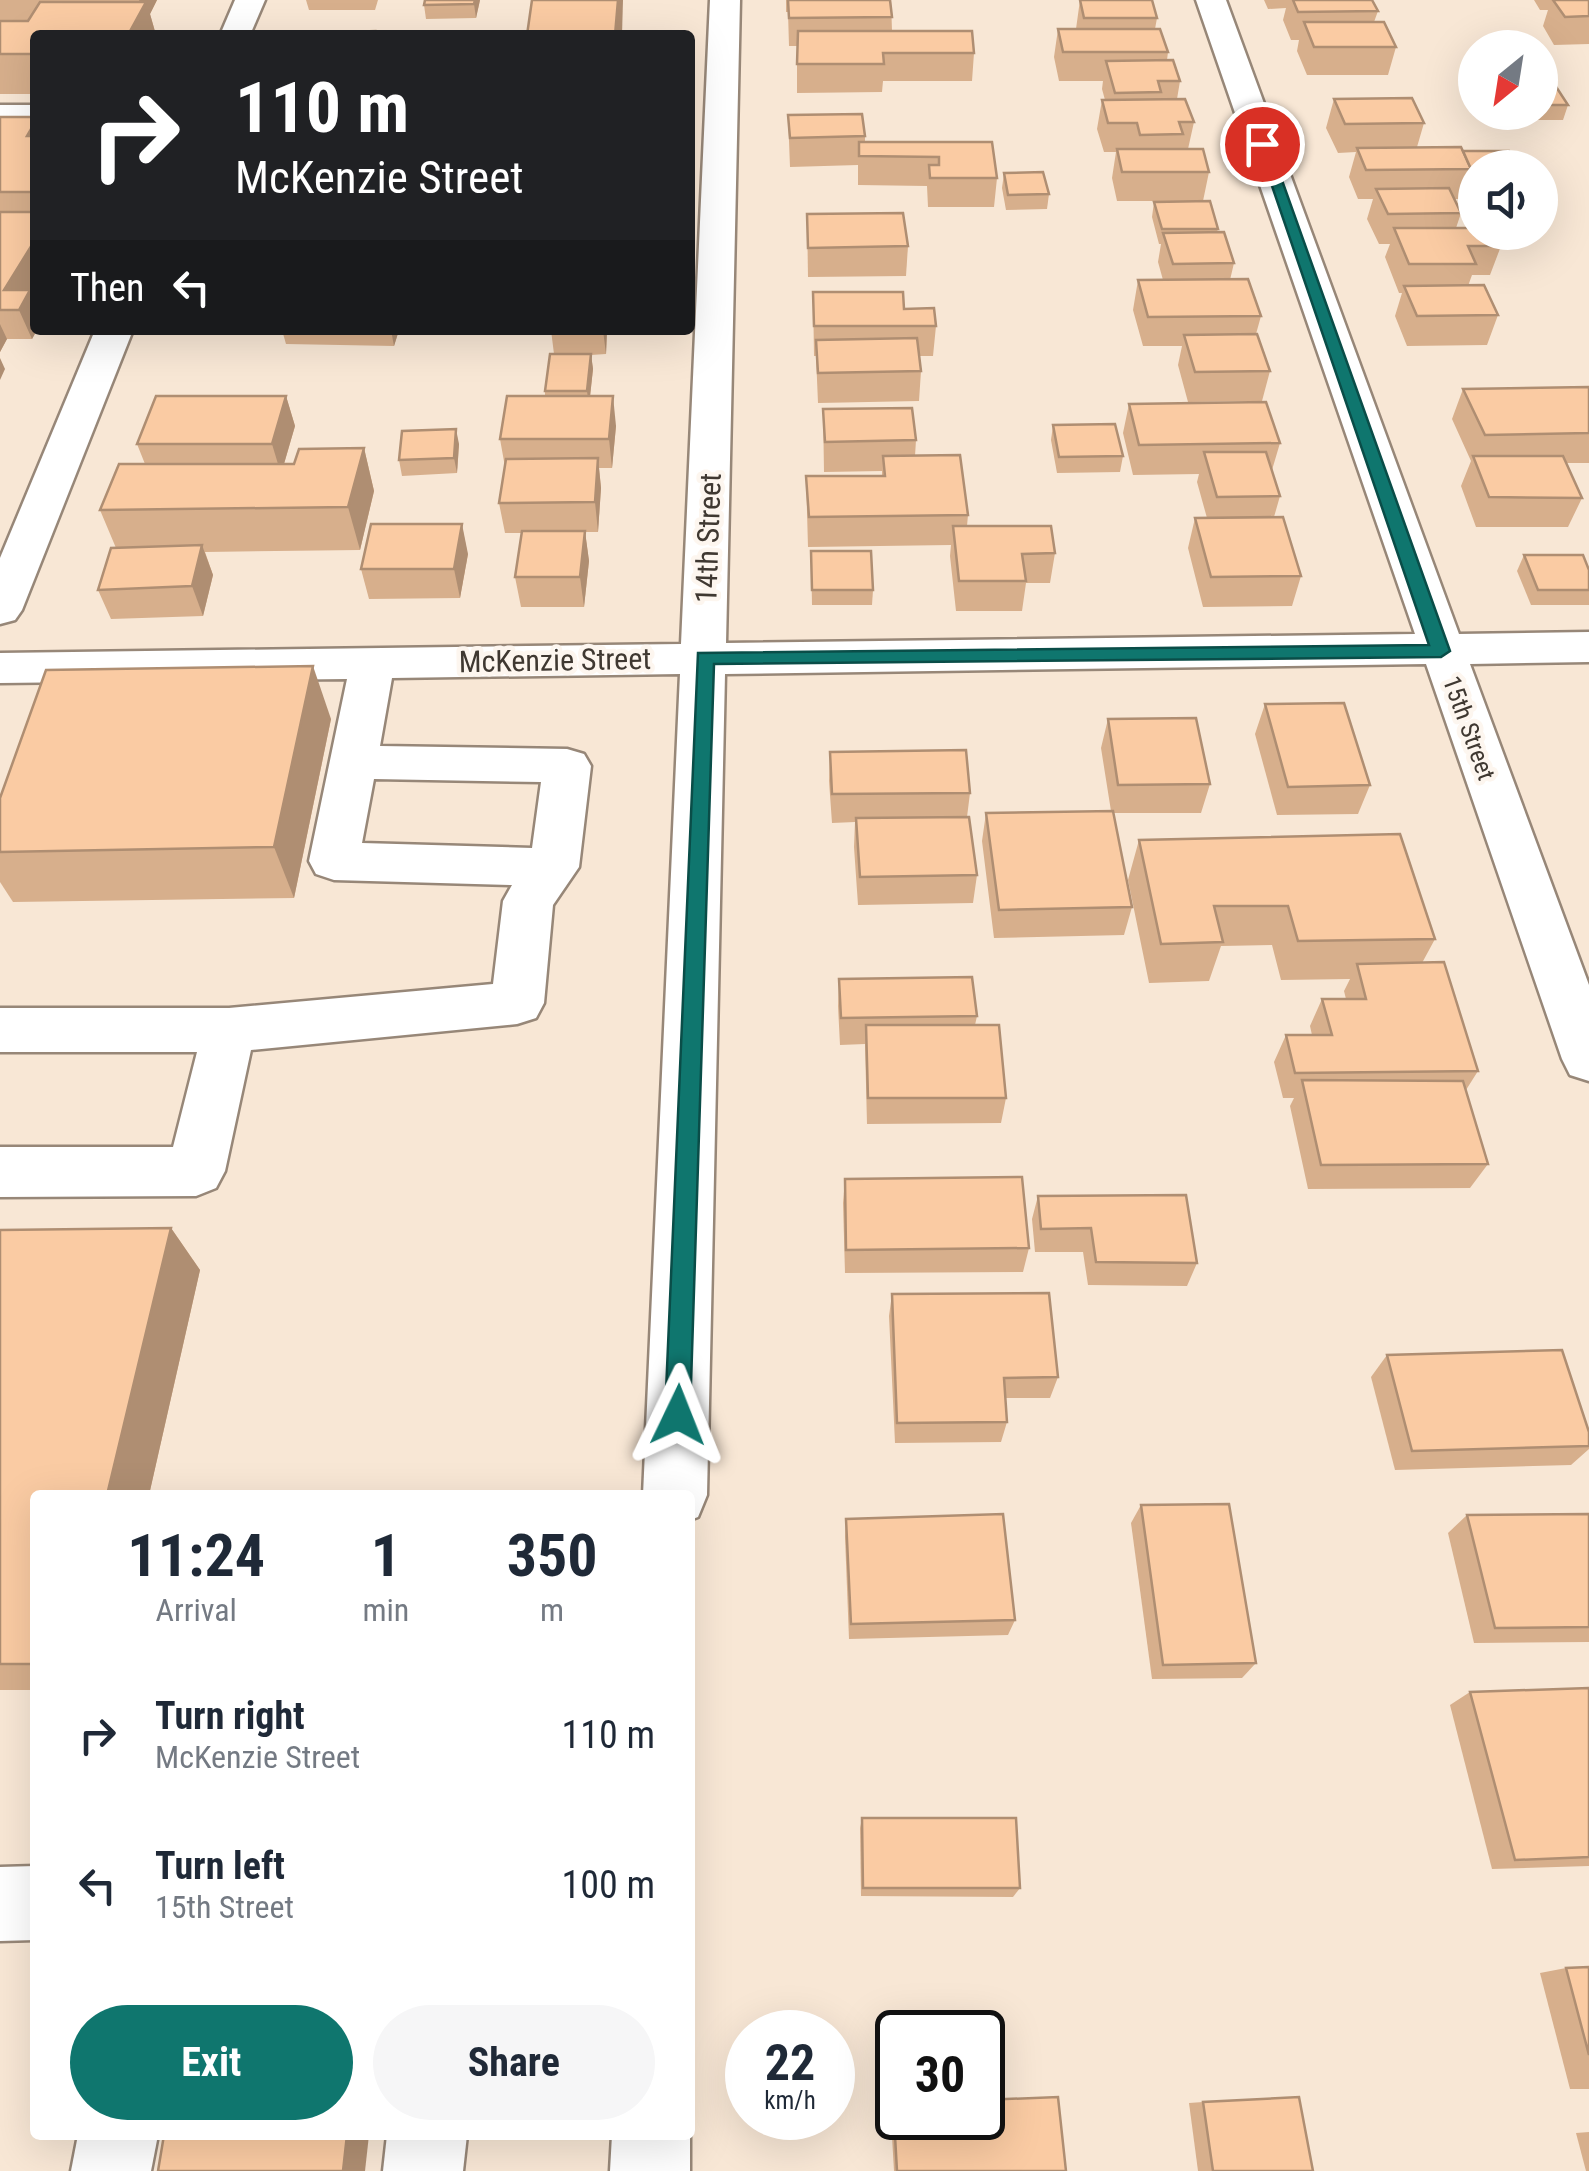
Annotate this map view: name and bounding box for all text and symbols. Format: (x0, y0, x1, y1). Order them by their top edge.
north arrow (1458, 30, 1558, 130)
map controls (1458, 30, 1558, 250)
text: 110 m (235, 67, 409, 149)
icon: right (70, 70, 200, 200)
pin (1220, 102, 1305, 187)
icon: arrive (1235, 117, 1290, 172)
button: sound (1458, 150, 1558, 250)
text: McKenzie Street (235, 151, 524, 204)
icon: left (164, 260, 219, 315)
text: Then (70, 266, 144, 310)
street label: 14th Street (688, 472, 728, 604)
street label: McKenzie Street (459, 641, 651, 679)
street label: 15th Street (1437, 672, 1501, 784)
position arrow (626, 1363, 730, 1467)
text: 11:24 (127, 1520, 265, 1591)
text: 1 (371, 1520, 401, 1591)
text: 350 (507, 1520, 598, 1591)
text: Arrival (155, 1591, 237, 1629)
text: min (362, 1591, 409, 1629)
text: m (540, 1591, 564, 1629)
text: Turn right (155, 1694, 305, 1738)
icon: right (70, 1708, 125, 1763)
text: 110 m (561, 1713, 655, 1757)
text: McKenzie Street (155, 1738, 360, 1776)
text: Turn left (155, 1844, 285, 1888)
icon: left (70, 1858, 125, 1913)
text: 100 m (561, 1863, 655, 1907)
text: 15th Street (155, 1888, 294, 1926)
button: Exit (70, 2005, 353, 2120)
button: Share (373, 2005, 655, 2120)
speed limit sign: 30 (875, 2010, 1005, 2140)
text: 22 (765, 2034, 815, 2092)
text: km/h (764, 2086, 816, 2115)

